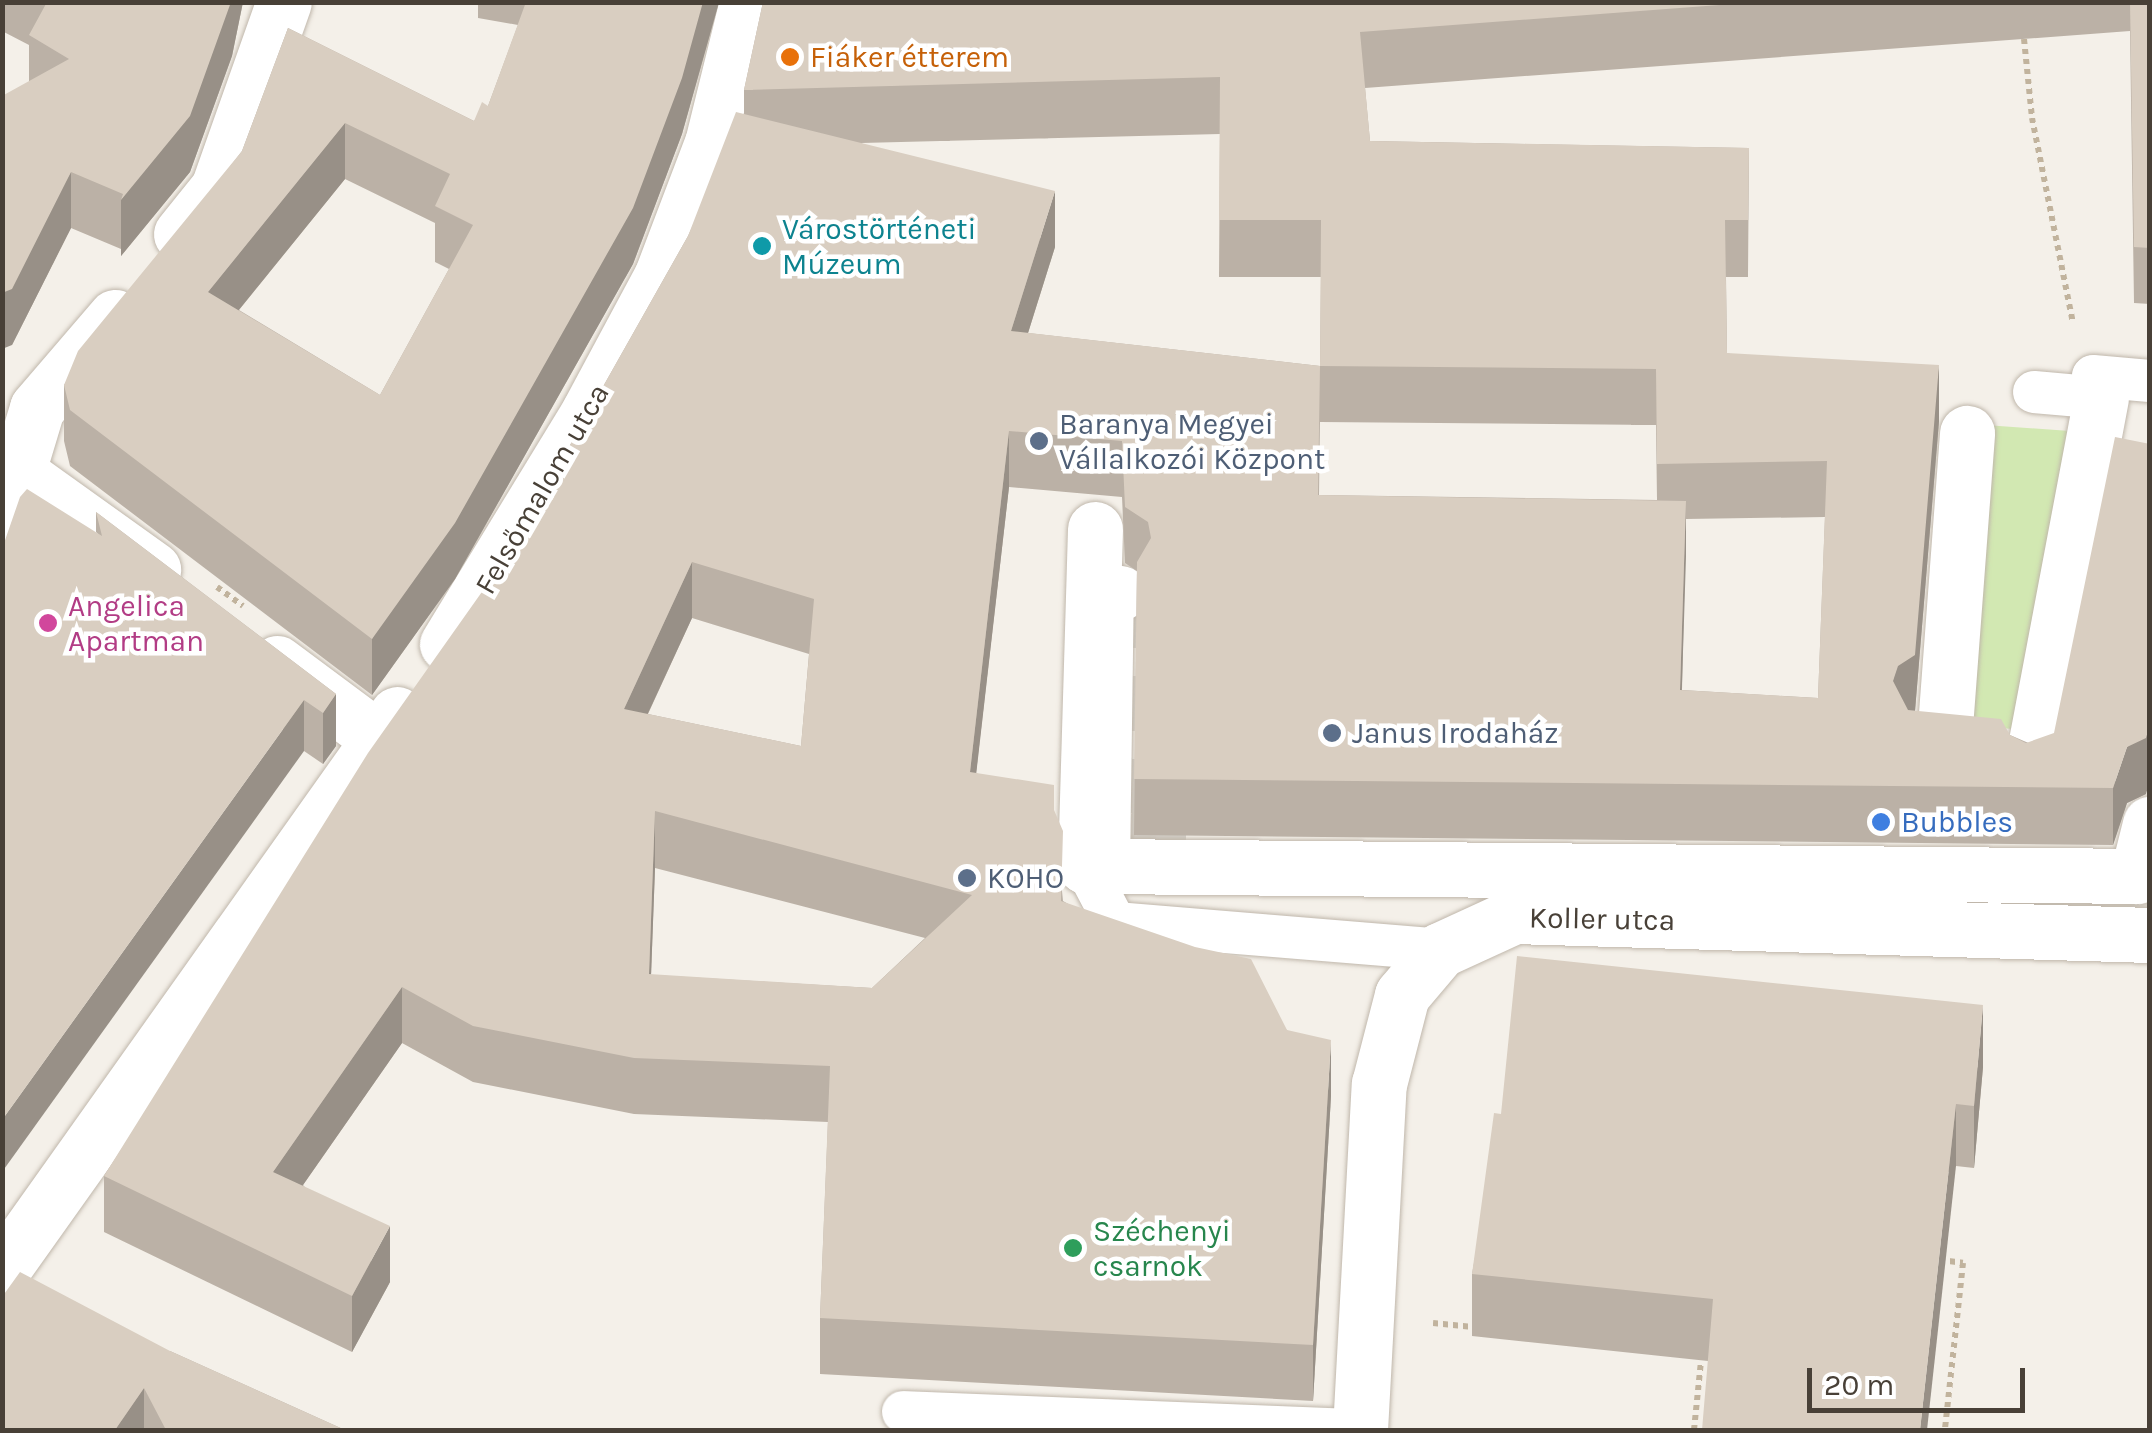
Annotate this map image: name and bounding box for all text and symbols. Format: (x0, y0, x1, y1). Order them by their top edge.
place label: Fiáker étterem (810, 39, 1009, 75)
marker: Fiáker étterem (779, 46, 801, 68)
place label: Várostörténeti Múzeum (782, 211, 976, 282)
marker: Várostörténeti Múzeum (751, 235, 773, 257)
street label: Felsőmalom utca (467, 377, 617, 601)
place label: Baranya Megyei Vállalkozói Központ (1059, 406, 1325, 476)
marker: Baranya Megyei Vállalkozói Központ (1028, 430, 1050, 452)
place label: Angelica Apartman (68, 588, 204, 658)
marker: Angelica Apartman (37, 612, 59, 634)
place label: Janus Irodaház (1352, 715, 1559, 751)
marker: Janus Irodaház (1321, 722, 1343, 744)
place label: Bubbles (1901, 804, 2013, 840)
marker: Bubbles (1870, 811, 1892, 833)
place label: KOHO (987, 860, 1064, 896)
marker: KOHO (956, 867, 978, 889)
street label: Koller utca (1529, 900, 1675, 938)
place label: Széchenyi csarnok (1093, 1213, 1231, 1284)
marker: Széchenyi csarnok (1062, 1237, 1084, 1259)
scale bar (1812, 1348, 2030, 1410)
text: 20 m (1824, 1367, 1894, 1403)

